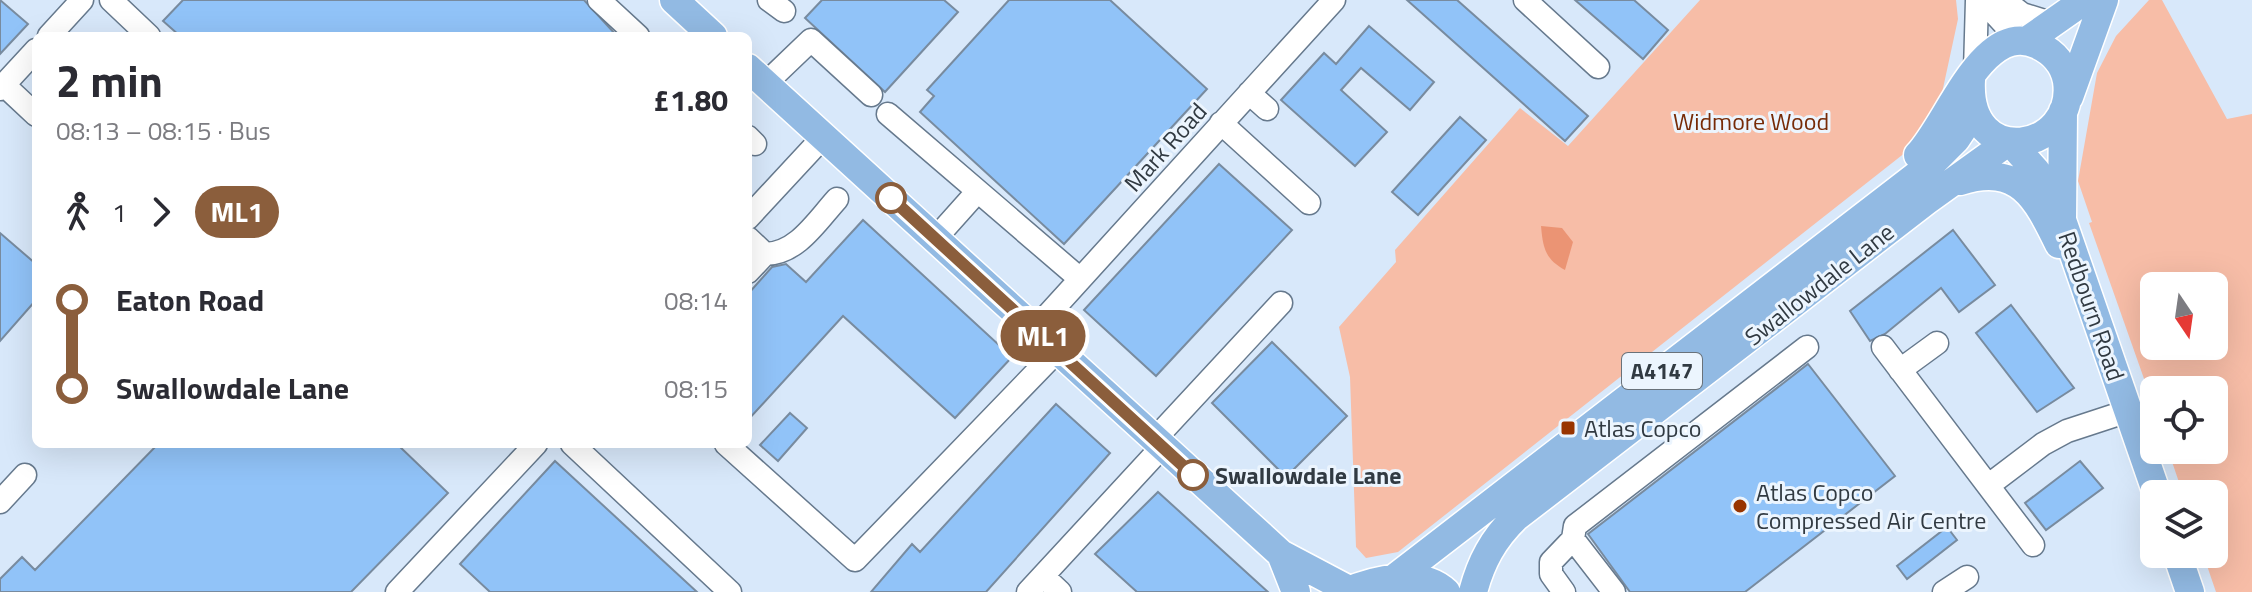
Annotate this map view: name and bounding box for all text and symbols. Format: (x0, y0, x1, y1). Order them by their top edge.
text: 2 min (56, 47, 163, 114)
text: £1.80 (653, 77, 728, 123)
street label: Mark Road (1115, 94, 1215, 200)
park label: Widmore Wood (1673, 103, 1829, 139)
text: 08:13 – 08:15 · Bus (56, 111, 271, 150)
unlabelled marker (876, 183, 906, 213)
icon: walk (56, 190, 100, 234)
icon: forward (139, 190, 183, 234)
text: ML1 (211, 190, 263, 233)
text: 1 (112, 193, 127, 232)
street label: Swallowdale Lane (1737, 214, 1901, 354)
street label: Redbourn Road (2050, 226, 2134, 386)
north arrow (2140, 272, 2228, 360)
map controls (2140, 272, 2228, 568)
text: Eaton Road (116, 277, 264, 323)
text: 08:14 (664, 281, 728, 320)
line badge: ML1 (997, 310, 1089, 362)
text: ML1 (1017, 314, 1069, 357)
road number: A4147 (1622, 353, 1702, 389)
text: Swallowdale Lane (116, 365, 349, 411)
text: 08:15 (664, 369, 728, 408)
button: locate (2140, 376, 2228, 464)
place label: Atlas Copco (1584, 410, 1702, 446)
marker: Atlas Copco (1559, 419, 1577, 437)
place label: Swallowdale Lane (1215, 457, 1401, 493)
marker: Swallowdale Lane (1178, 460, 1208, 490)
place label: Atlas Copco Compressed Air Centre (1756, 474, 1986, 538)
button: layers (2140, 480, 2228, 568)
marker: Atlas Copco Compressed Air Centre (1731, 497, 1749, 515)

